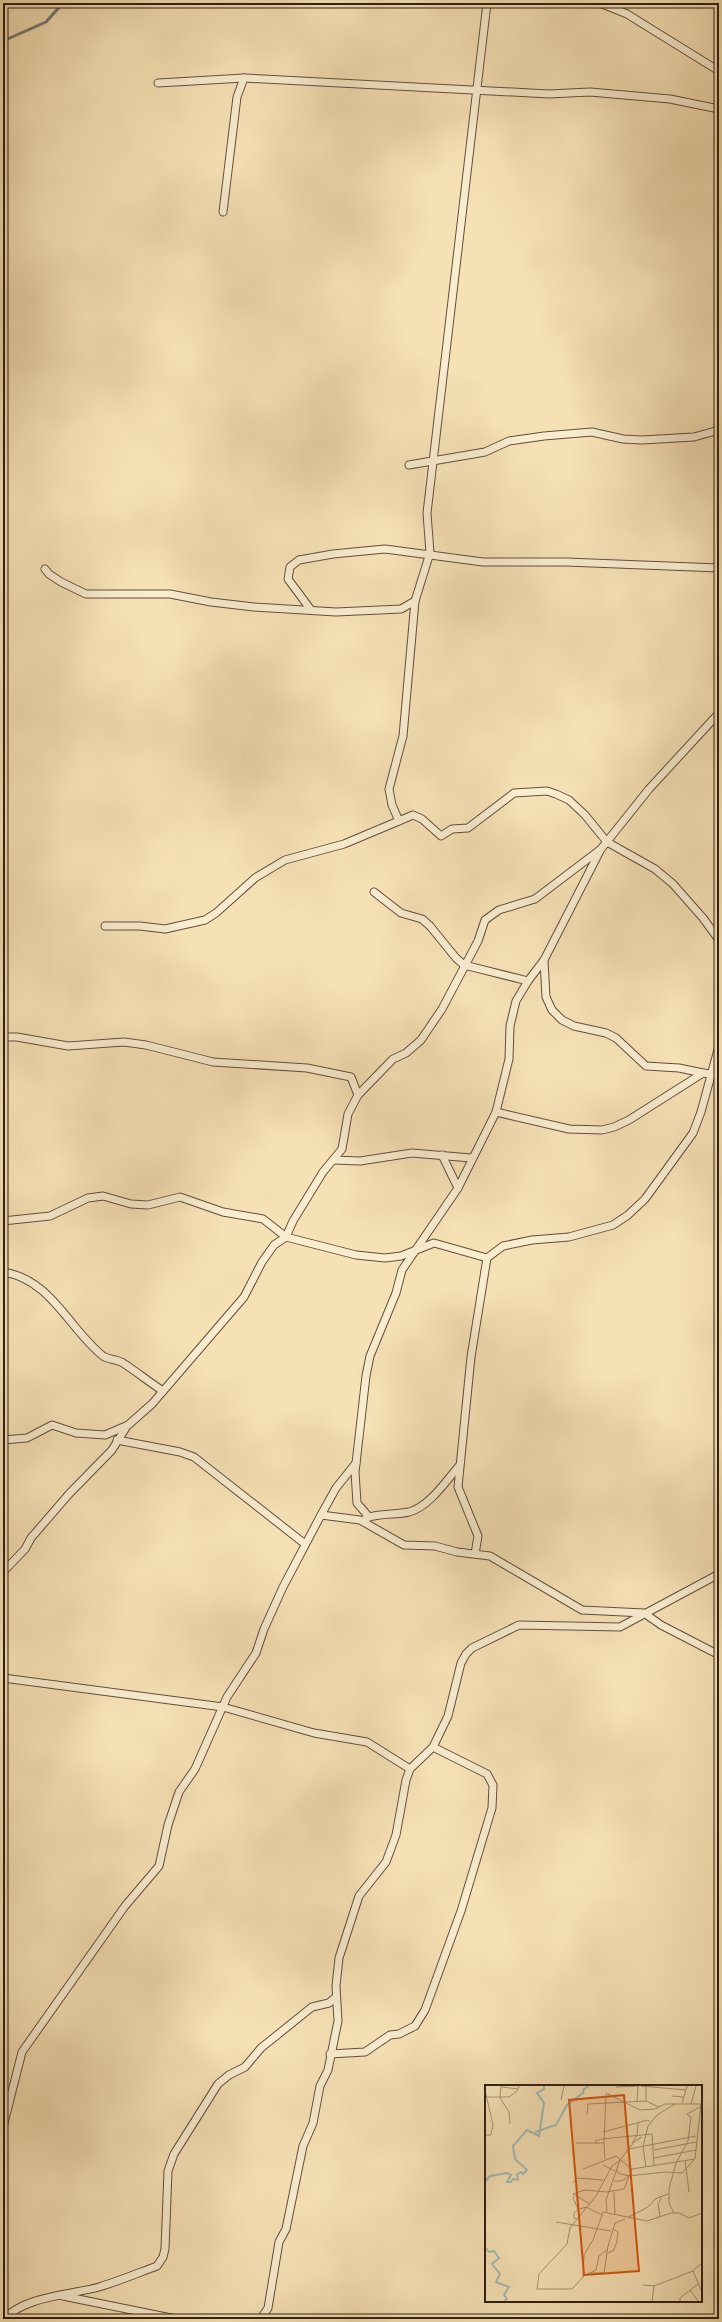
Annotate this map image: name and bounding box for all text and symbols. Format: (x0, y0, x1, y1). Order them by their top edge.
inset map (485, 2085, 702, 2302)

